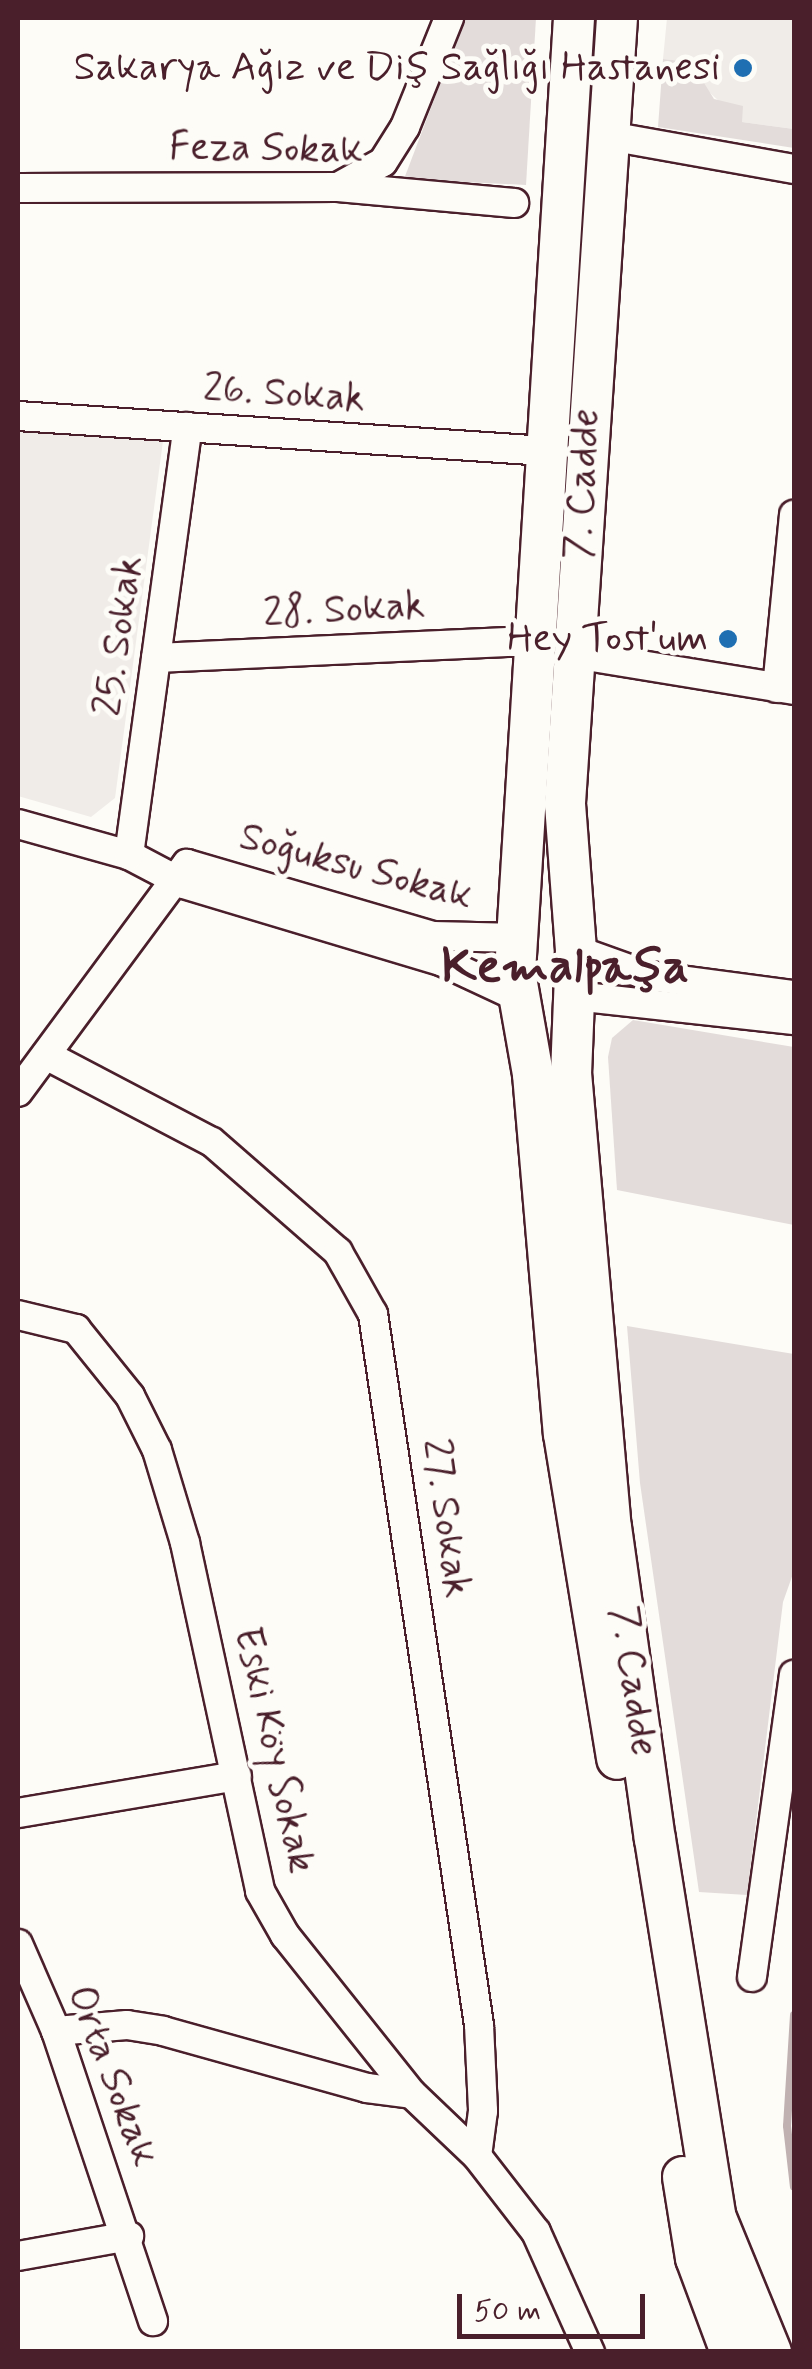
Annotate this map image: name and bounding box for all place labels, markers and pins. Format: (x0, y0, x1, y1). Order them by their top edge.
place label: Sakarya Ağız ve Diş Sağlığı Hastanesi (77, 44, 720, 92)
marker: Sakarya Ağız ve Diş Sağlığı Hastanesi (730, 55, 756, 81)
place label: Hey Tost'um (509, 615, 708, 663)
marker: Hey Tost'um (717, 628, 739, 650)

